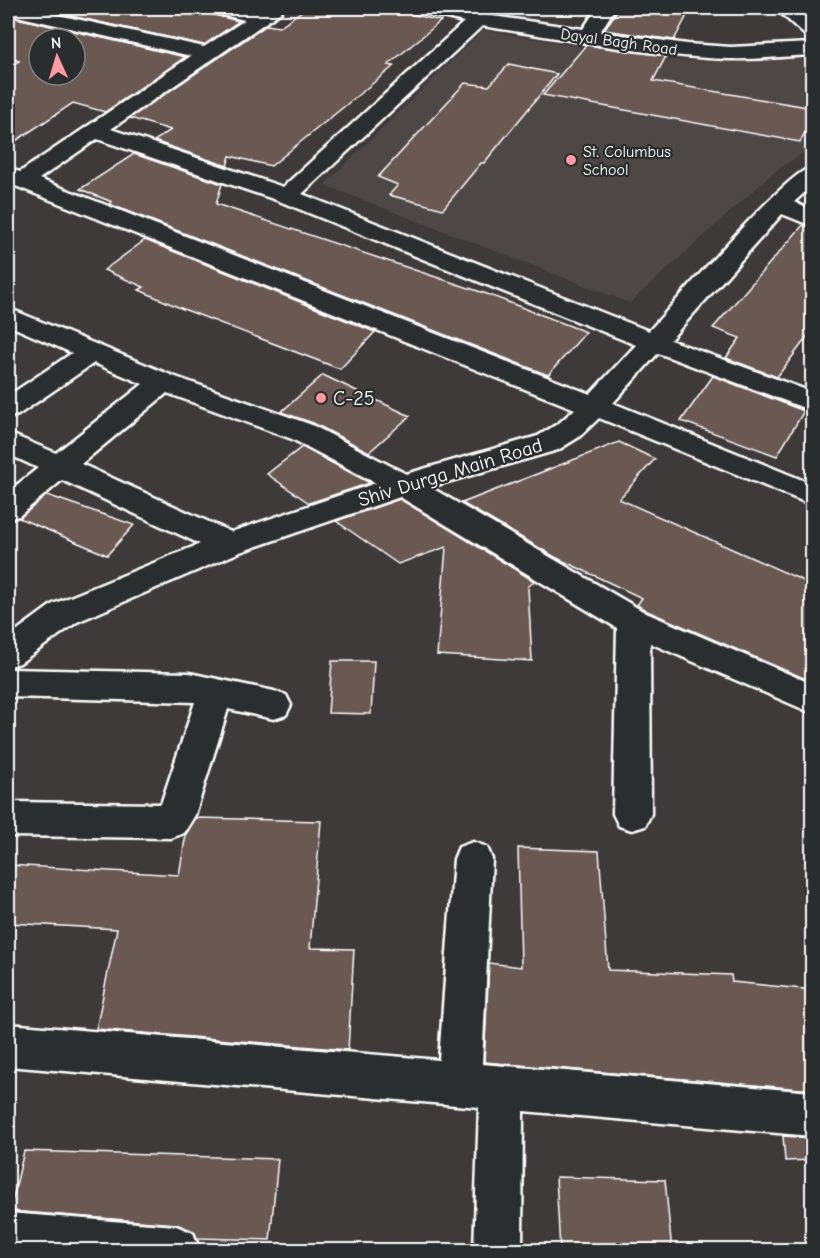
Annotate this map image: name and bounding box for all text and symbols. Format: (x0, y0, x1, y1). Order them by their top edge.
street label: Dayal Bagh Road (559, 25, 678, 59)
north arrow (27, 27, 87, 87)
text: N (50, 34, 62, 52)
place label: St. Columbus School (583, 143, 671, 179)
marker: St. Columbus School (564, 153, 578, 167)
place label: C-25 (333, 387, 375, 410)
marker: C-25 (314, 391, 328, 405)
street label: Shiv Durga Main Road (355, 433, 545, 511)

